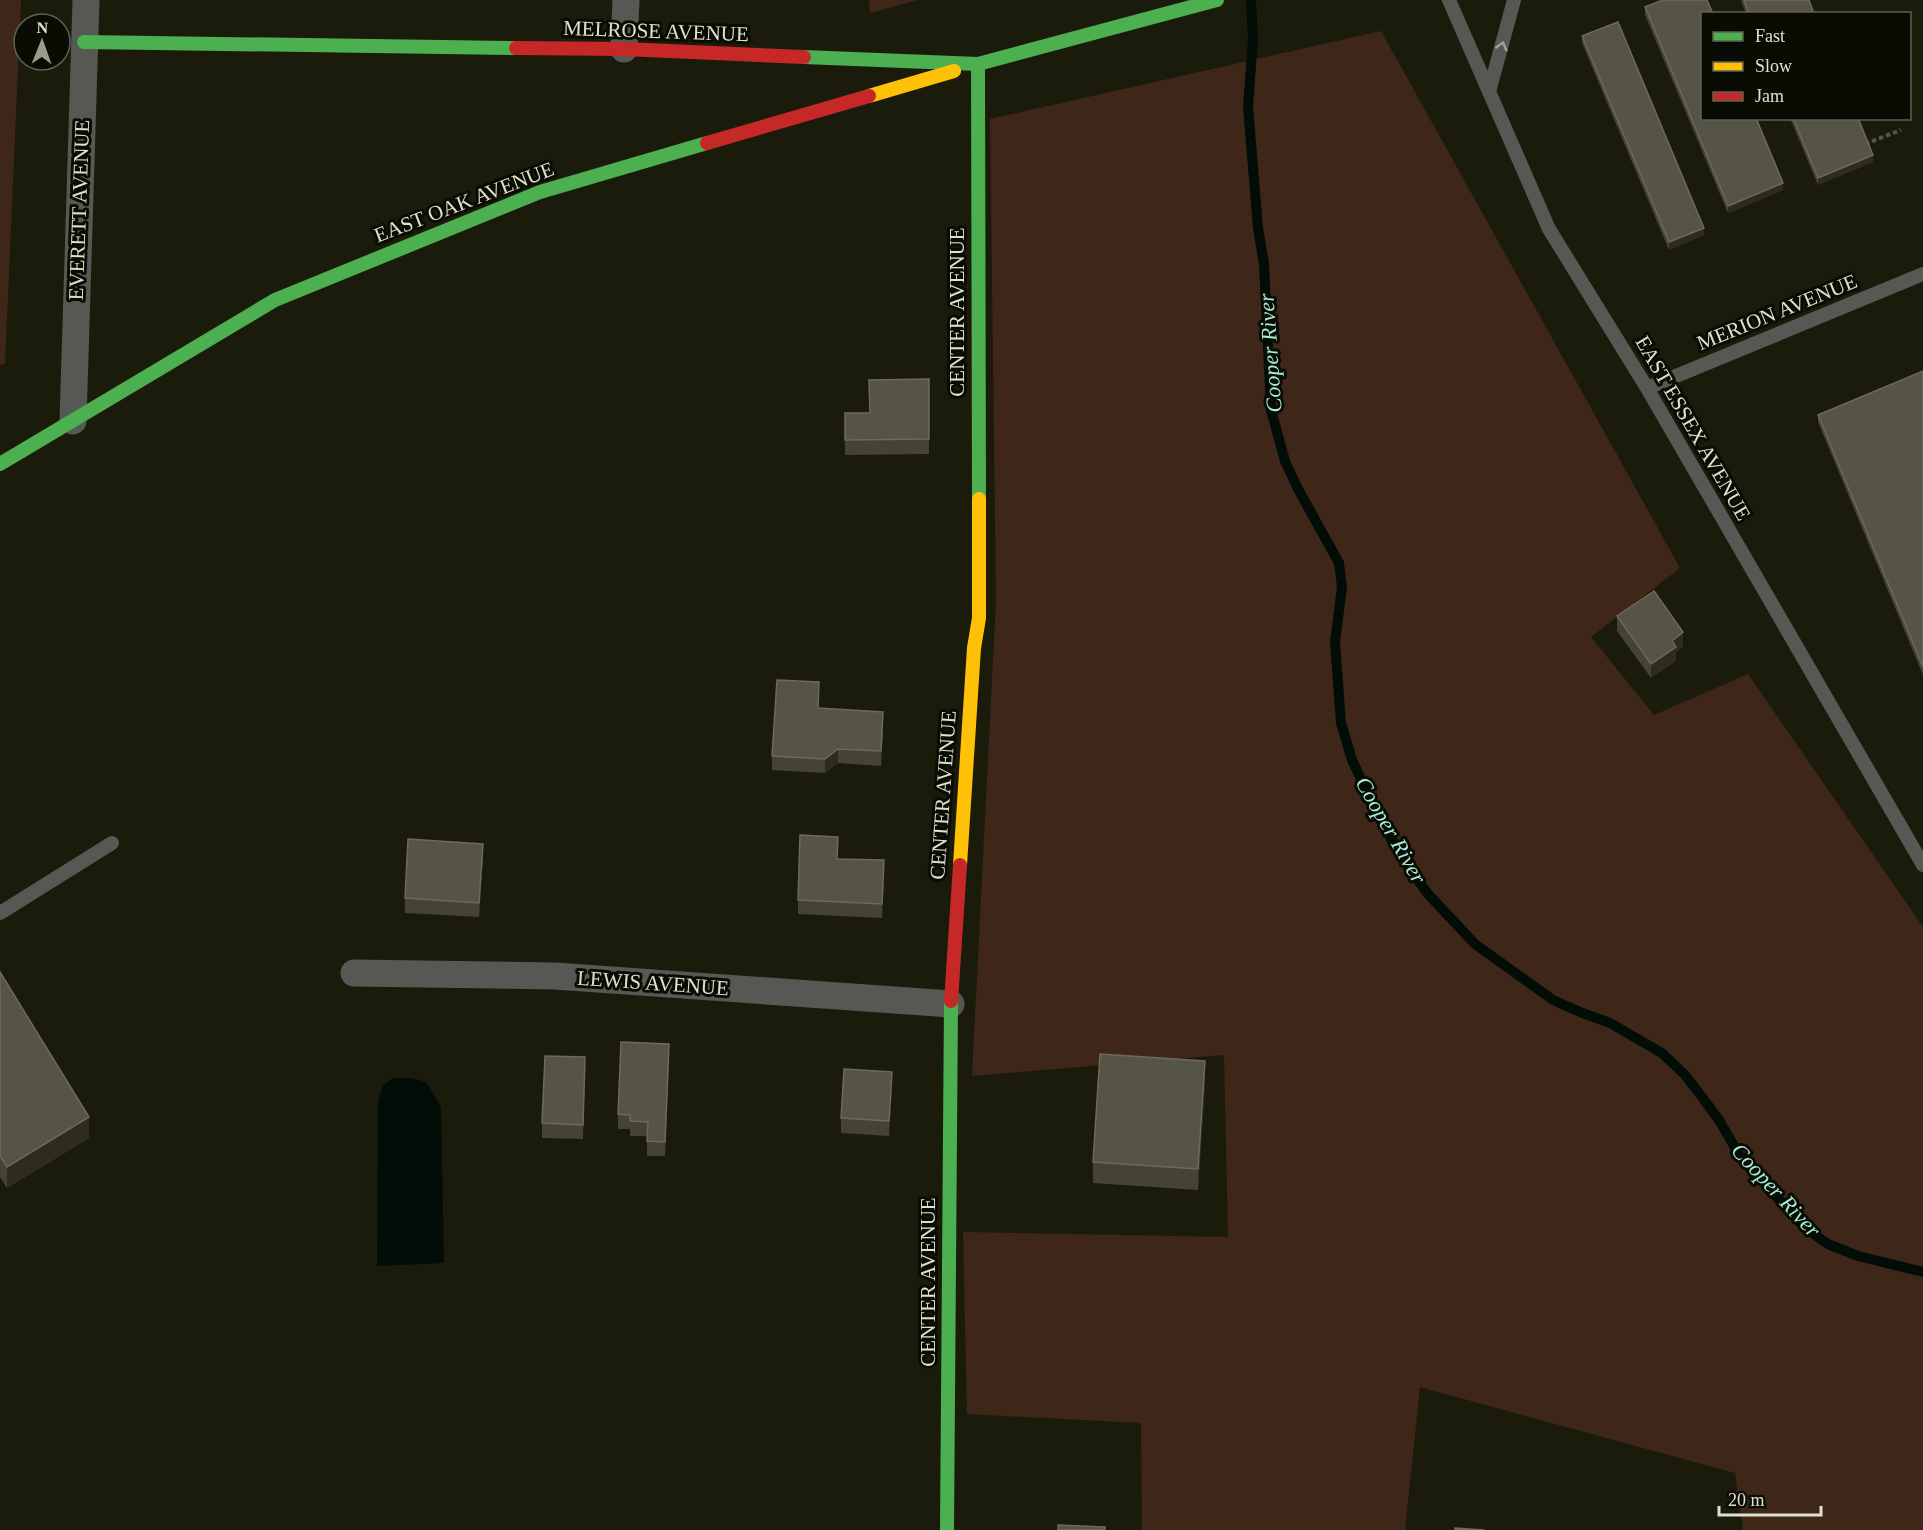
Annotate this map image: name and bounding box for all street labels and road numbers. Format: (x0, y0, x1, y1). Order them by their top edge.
street label: MELROSE AVENUE (563, 16, 749, 46)
street label: EVERETT AVENUE (64, 119, 94, 301)
street label: EAST OAK AVENUE (371, 157, 557, 247)
street label: CENTER AVENUE (945, 227, 969, 397)
street label: MERION AVENUE (1693, 269, 1861, 355)
street label: EAST ESSEX AVENUE (1630, 331, 1756, 525)
street label: CENTER AVENUE (925, 710, 961, 880)
street label: LEWIS AVENUE (576, 966, 730, 1000)
street label: CENTER AVENUE (916, 1197, 940, 1367)

